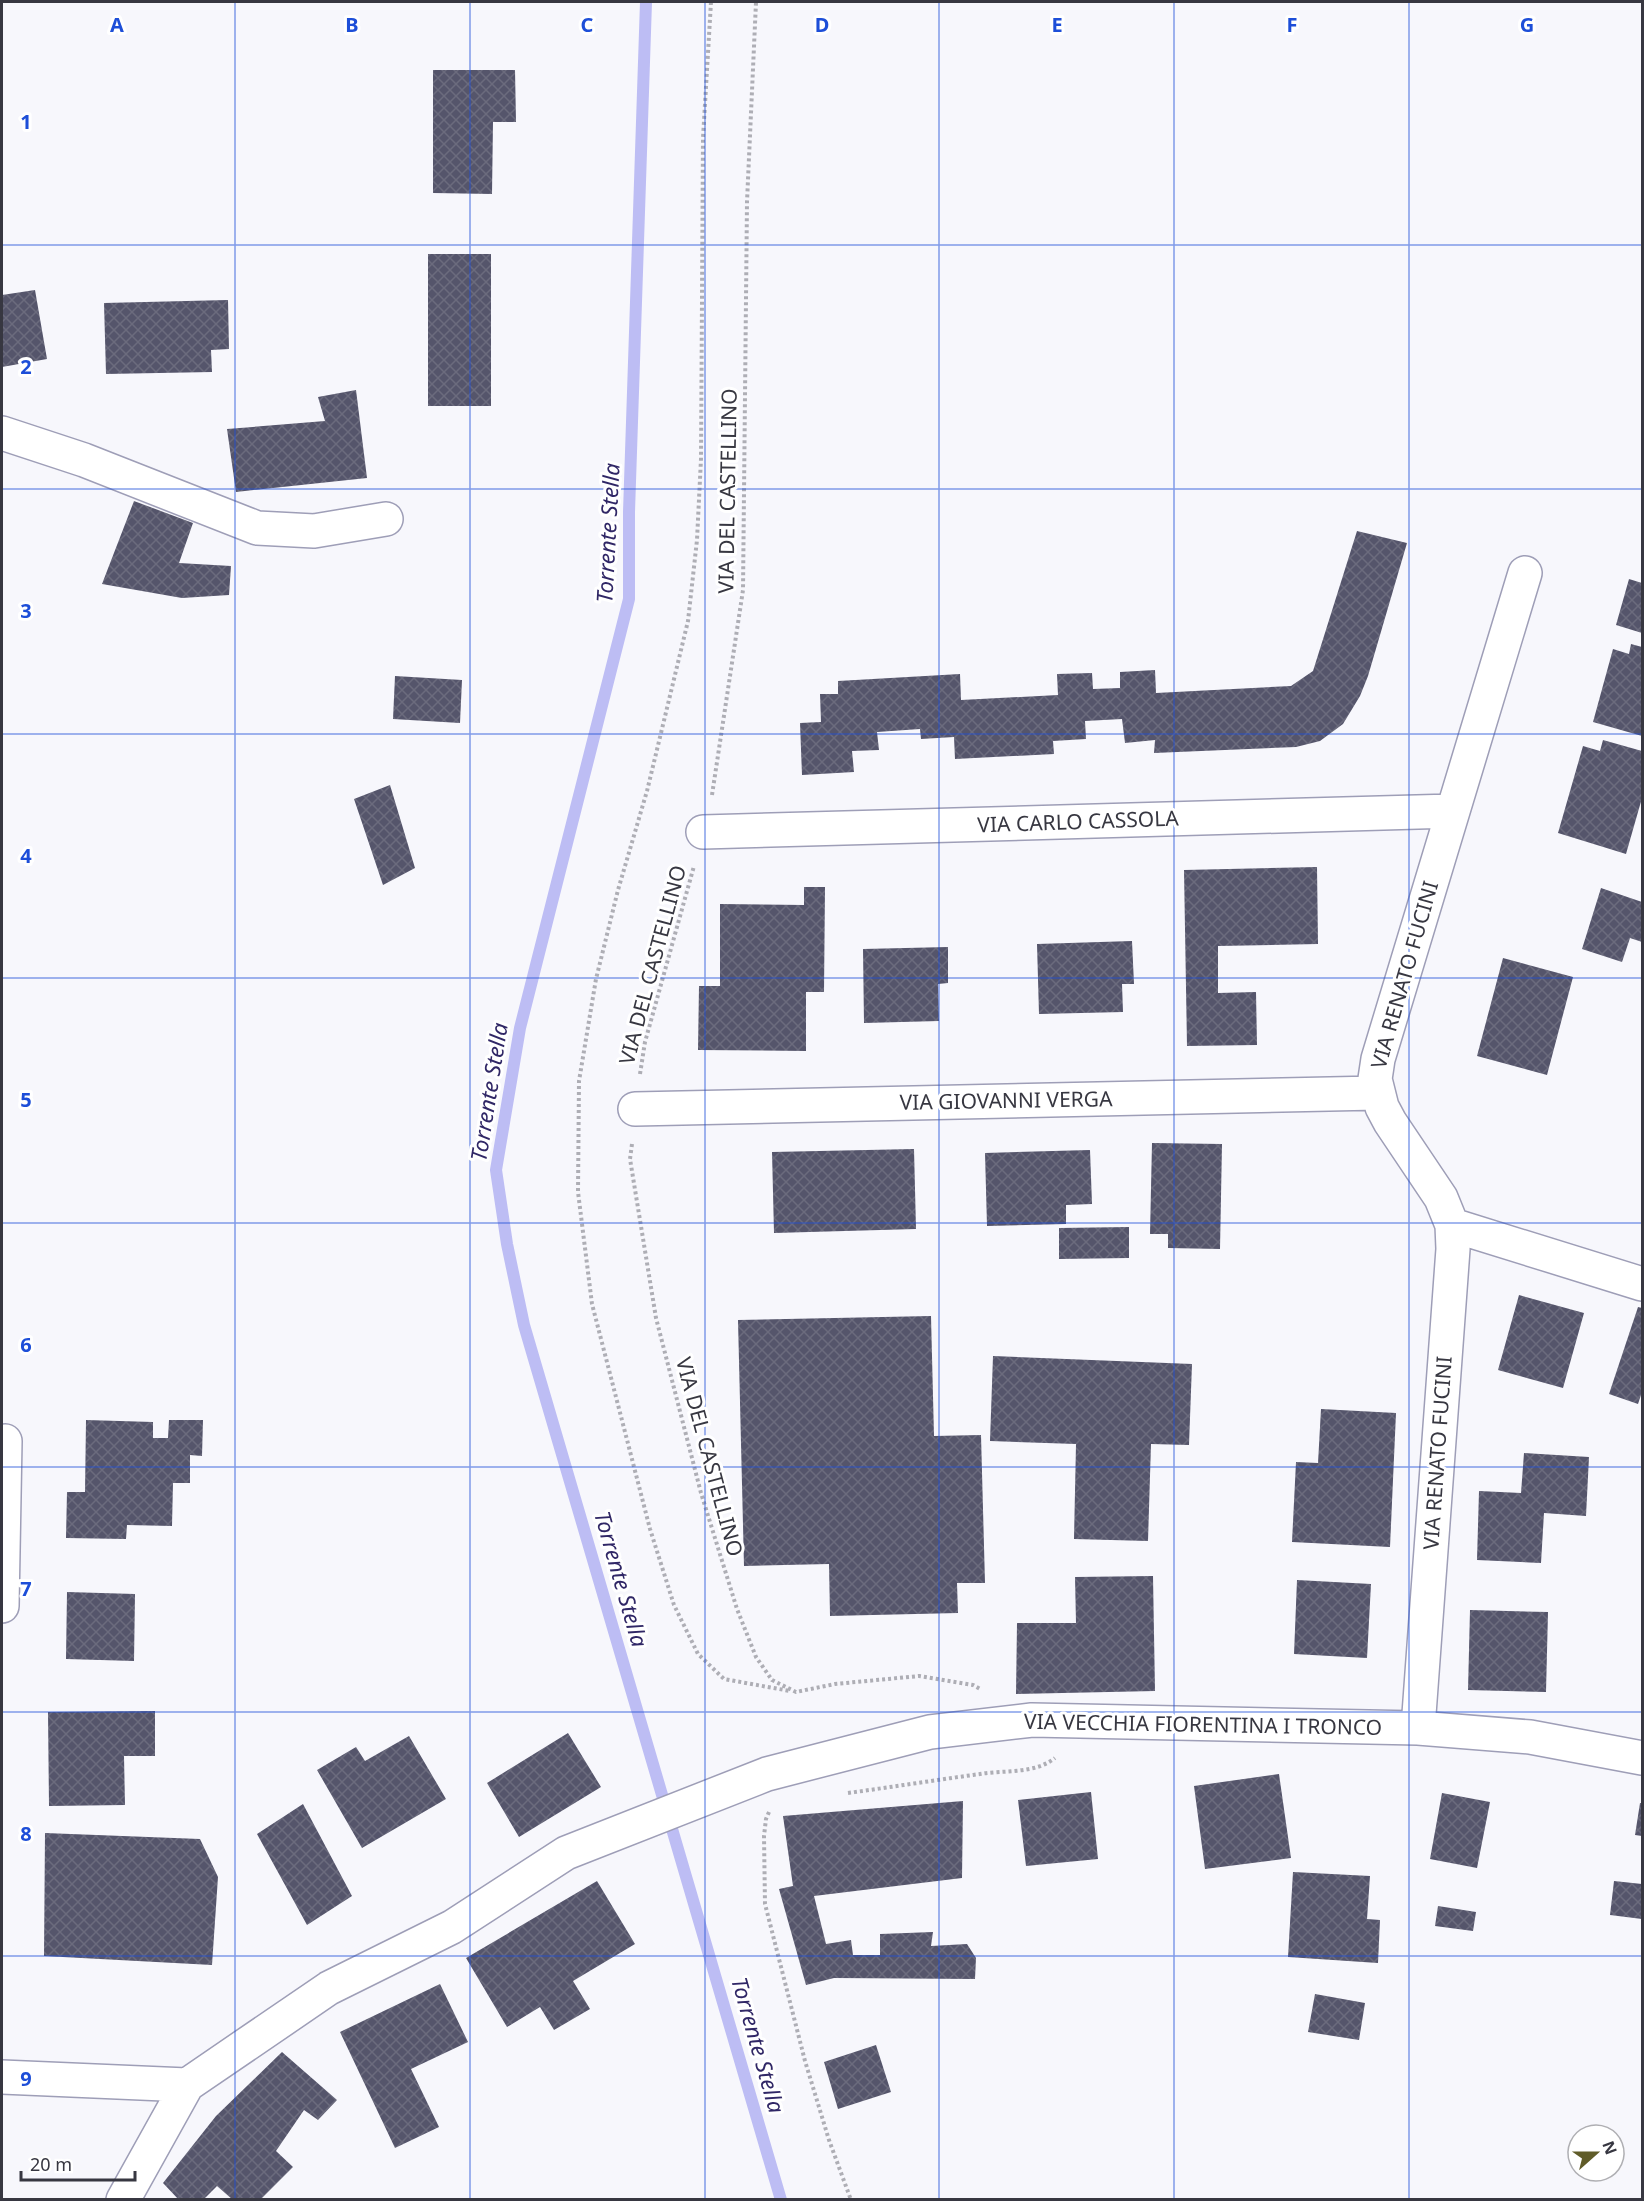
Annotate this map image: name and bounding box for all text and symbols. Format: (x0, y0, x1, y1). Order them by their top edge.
text: A (110, 11, 124, 38)
text: B (345, 11, 359, 38)
text: C (581, 11, 594, 38)
text: D (815, 11, 829, 38)
text: E (1051, 11, 1063, 38)
text: F (1287, 11, 1297, 38)
text: G (1520, 11, 1534, 38)
text: 1 (20, 108, 32, 135)
text: 2 (20, 353, 32, 380)
street label: VIA DEL CASTELLINO (711, 388, 743, 594)
water label: Torrente Stella (588, 462, 626, 604)
text: 3 (20, 597, 32, 624)
street label: VIA CARLO CASSOLA (977, 803, 1180, 839)
text: 4 (20, 842, 32, 869)
street label: VIA DEL CASTELLINO (612, 862, 692, 1067)
street label: VIA RENATO FUCINI (1364, 878, 1444, 1072)
water label: Torrente Stella (462, 1020, 514, 1163)
street label: VIA GIOVANNI VERGA (899, 1084, 1113, 1116)
text: 5 (20, 1086, 32, 1113)
text: 6 (20, 1331, 32, 1358)
street label: VIA DEL CASTELLINO (670, 1354, 750, 1559)
street label: VIA RENATO FUCINI (1416, 1355, 1458, 1551)
water label: Torrente Stella (588, 1507, 656, 1651)
text: 7 (20, 1575, 32, 1602)
street label: VIA VECCHIA FIORENTINA I TRONCO (1024, 1707, 1382, 1741)
text: 8 (20, 1820, 32, 1847)
water label: Torrente Stella (725, 1973, 793, 2117)
text: 9 (20, 2065, 32, 2092)
north arrow (1566, 2123, 1626, 2183)
text: N (1597, 2138, 1623, 2158)
scale bar (21, 2144, 135, 2182)
text: 20 m (30, 2152, 72, 2176)

